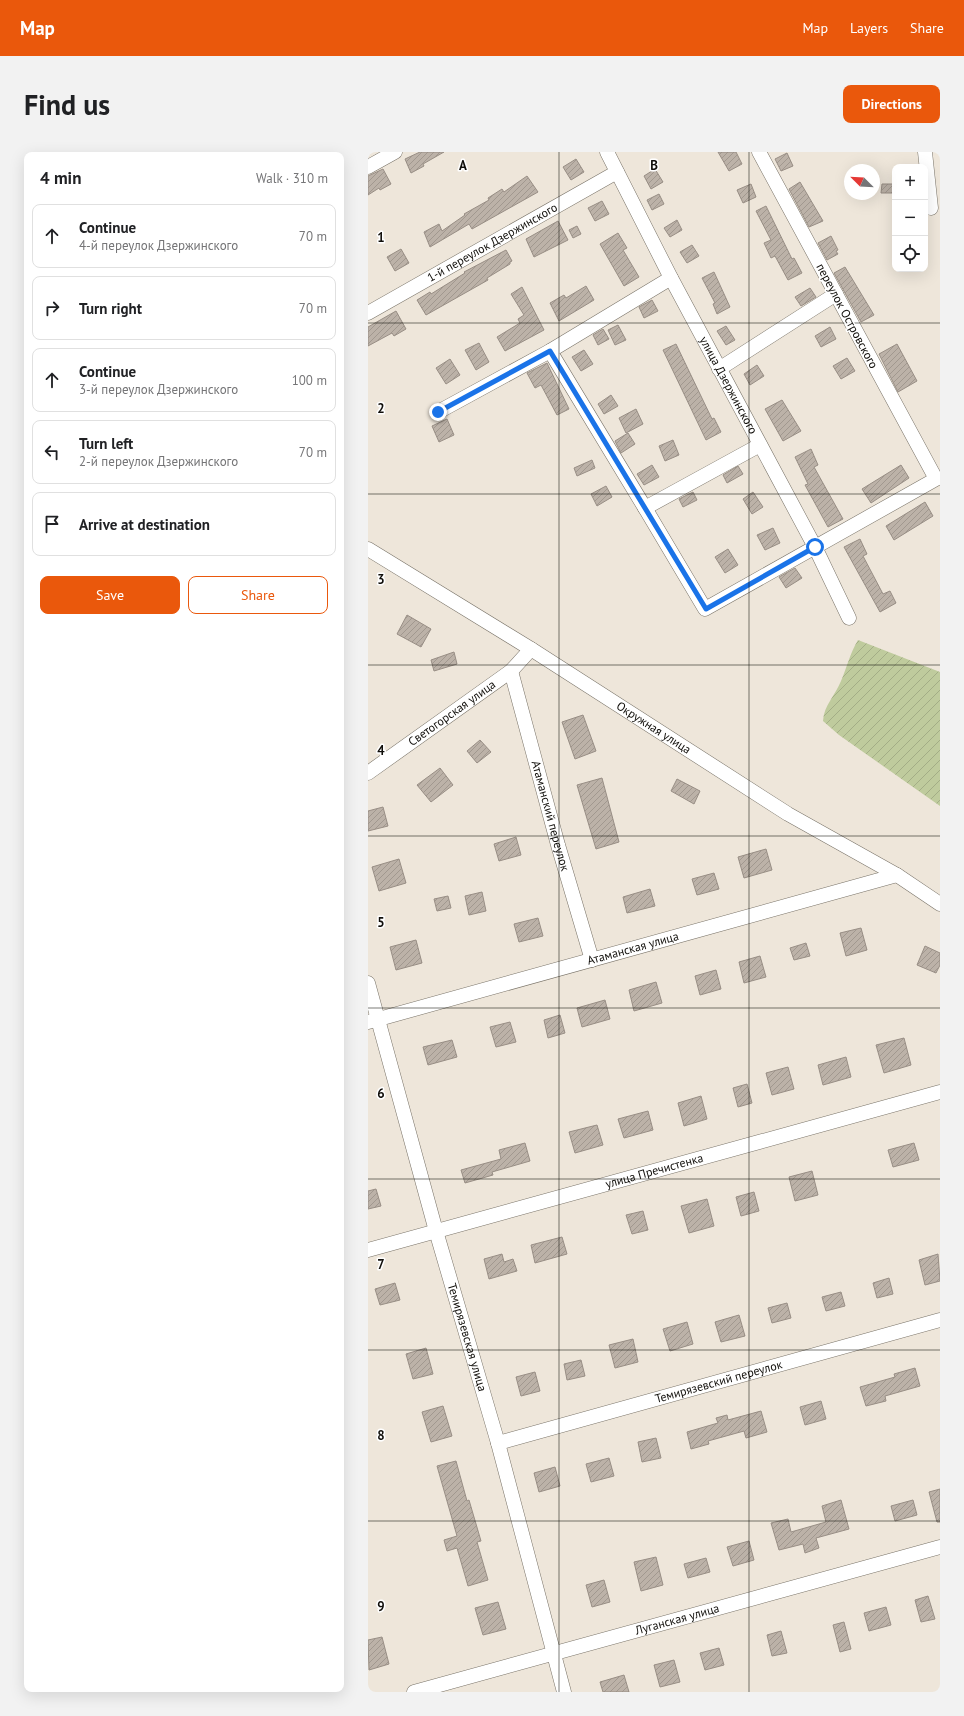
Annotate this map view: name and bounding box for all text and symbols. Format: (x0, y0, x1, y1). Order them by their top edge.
text: Map (20, 16, 55, 40)
text: Map (802, 19, 828, 37)
text: Layers (850, 19, 888, 37)
text: Share (910, 19, 944, 37)
button: Directions (843, 85, 940, 123)
text: Find us (24, 86, 110, 123)
text: A (459, 157, 467, 174)
text: B (650, 157, 658, 174)
north arrow (844, 164, 880, 200)
map controls (892, 164, 928, 272)
button: + (892, 164, 928, 200)
text: 4 min (40, 167, 81, 189)
text: Walk · 310 m (256, 170, 328, 187)
street label: 1-й переулок Дзержинского (424, 199, 560, 285)
button: − (892, 200, 928, 236)
text: Continue (79, 218, 136, 237)
icon: ahead (41, 225, 63, 247)
text: 70 m (299, 228, 327, 245)
text: 1 (377, 229, 385, 246)
button: locate (892, 236, 928, 272)
text: 4-й переулок Дзержинского (79, 237, 238, 254)
street label: переулок Островского (813, 261, 882, 371)
icon: right (41, 297, 63, 319)
text: Turn right (79, 299, 142, 318)
text: 70 m (299, 300, 327, 317)
street label: улица Дзержинского (697, 334, 761, 436)
text: Continue (79, 362, 136, 381)
icon: ahead (41, 369, 63, 391)
text: 100 m (292, 372, 327, 389)
text: 3-й переулок Дзержинского (79, 381, 238, 398)
text: 2 (377, 400, 385, 417)
route end (429, 403, 447, 421)
text: Turn left (79, 434, 133, 453)
icon: left (41, 441, 63, 463)
text: 70 m (299, 444, 327, 461)
text: 2-й переулок Дзержинского (79, 453, 238, 470)
icon: arrive (41, 513, 63, 535)
text: Arrive at destination (79, 515, 210, 534)
route start (806, 538, 824, 556)
text: 3 (377, 571, 385, 588)
button: Save (40, 576, 180, 614)
button: Share (188, 576, 328, 614)
street label: Светогорская улица (405, 677, 498, 749)
street label: Окружная улица (614, 698, 694, 757)
text: 4 (377, 742, 385, 759)
street label: Атаманский переулок (529, 759, 573, 873)
text: 5 (377, 914, 385, 931)
street label: Атаманская улица (585, 928, 680, 968)
text: 6 (377, 1085, 385, 1102)
street label: улица Пречистенка (604, 1150, 705, 1191)
text: 7 (377, 1256, 385, 1273)
street label: Темирязевская улица (445, 1282, 490, 1393)
street label: Темирязевский переулок (653, 1356, 784, 1406)
text: 8 (377, 1427, 385, 1444)
text: 9 (377, 1598, 385, 1615)
street label: Луганская улица (632, 1600, 721, 1638)

